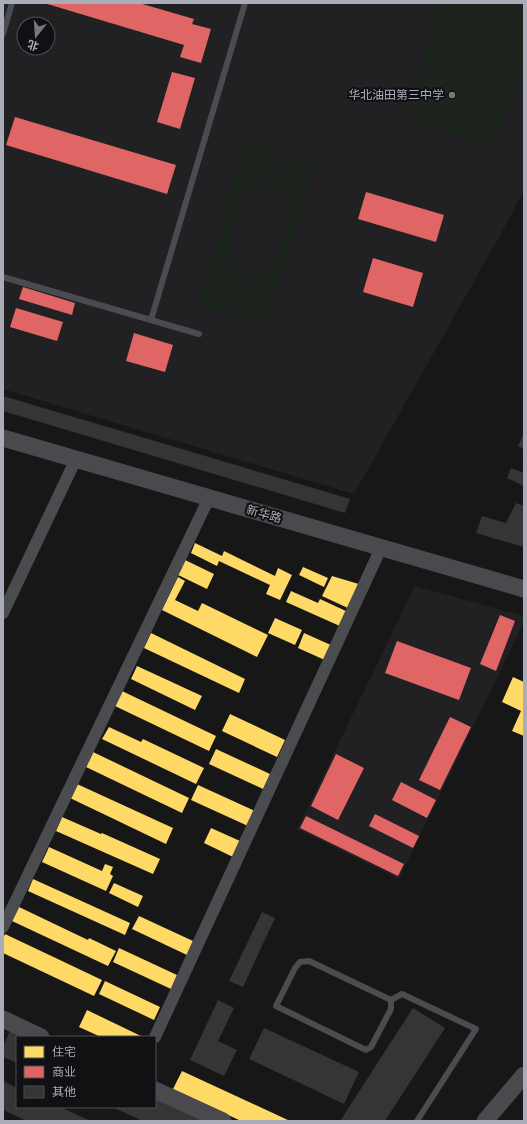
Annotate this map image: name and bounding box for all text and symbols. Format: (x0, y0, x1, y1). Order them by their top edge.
north arrow (16, 16, 56, 56)
text: 北 (25, 37, 40, 55)
place label: 华北油田第三中学 (348, 86, 444, 103)
marker: 华北油田第三中学 (447, 90, 457, 100)
street label: 新华路 (244, 500, 284, 527)
legend (16, 1036, 156, 1108)
text: 住宅 (52, 1043, 76, 1060)
text: 商业 (52, 1063, 76, 1080)
text: 其他 (52, 1083, 76, 1100)

